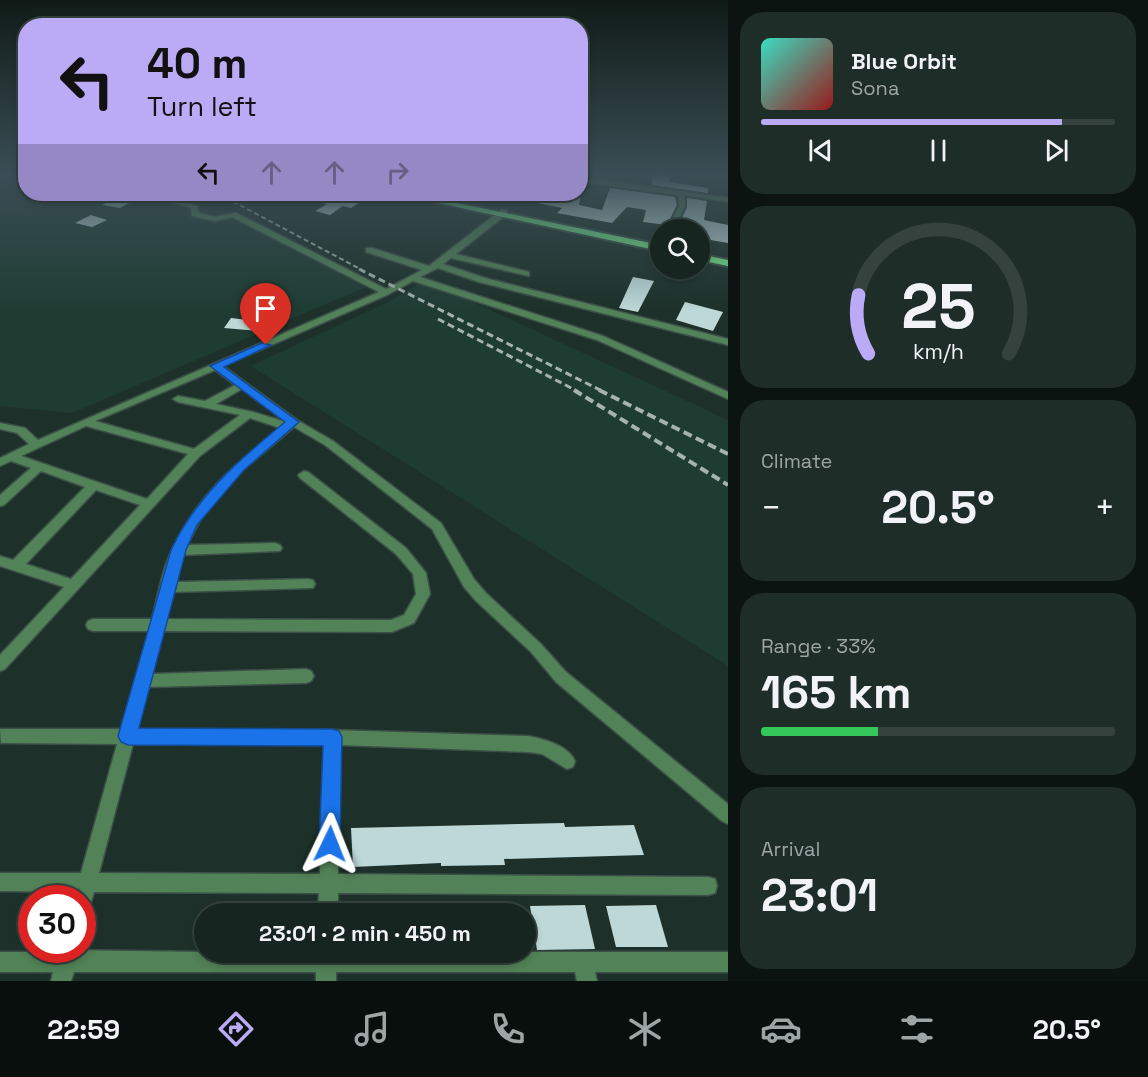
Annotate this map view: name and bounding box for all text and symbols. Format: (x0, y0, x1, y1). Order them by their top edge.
text: 40 m (147, 37, 247, 90)
icon: left (48, 42, 126, 120)
text: Blue Orbit (851, 47, 957, 75)
text: Sona (851, 75, 899, 101)
text: Turn left (147, 89, 257, 124)
icon: previous (804, 134, 837, 167)
icon: pause (922, 134, 955, 167)
icon: next (1040, 134, 1073, 167)
icon: left (192, 156, 225, 189)
icon: ahead (255, 156, 288, 189)
icon: ahead (318, 156, 351, 189)
icon: right (381, 156, 414, 189)
map controls (650, 219, 710, 279)
button: search (650, 219, 710, 279)
text: 25 (901, 267, 975, 346)
pin (240, 283, 291, 345)
icon: arrive (249, 292, 282, 325)
text: km/h (912, 338, 964, 365)
text: Climate (761, 448, 832, 474)
text: 20.5° (881, 479, 995, 536)
text: − (761, 487, 781, 529)
text: + (1095, 487, 1115, 529)
text: Range · 33% (761, 633, 876, 659)
text: 165 km (761, 664, 911, 721)
position arrow (298, 812, 362, 876)
text: Arrival (761, 836, 820, 862)
text: 23:01 (761, 867, 878, 924)
speed limit sign: 30 (18, 885, 96, 963)
text: 23:01 · 2 min · 450 m (259, 919, 471, 947)
icon: directions (215, 1008, 257, 1050)
icon: music (351, 1008, 393, 1050)
icon: phone (487, 1008, 529, 1050)
icon: climate (624, 1008, 666, 1050)
icon: car (760, 1008, 802, 1050)
icon: filters (896, 1008, 938, 1050)
text: 22:59 (47, 1012, 120, 1047)
text: 20.5° (1033, 1012, 1101, 1047)

